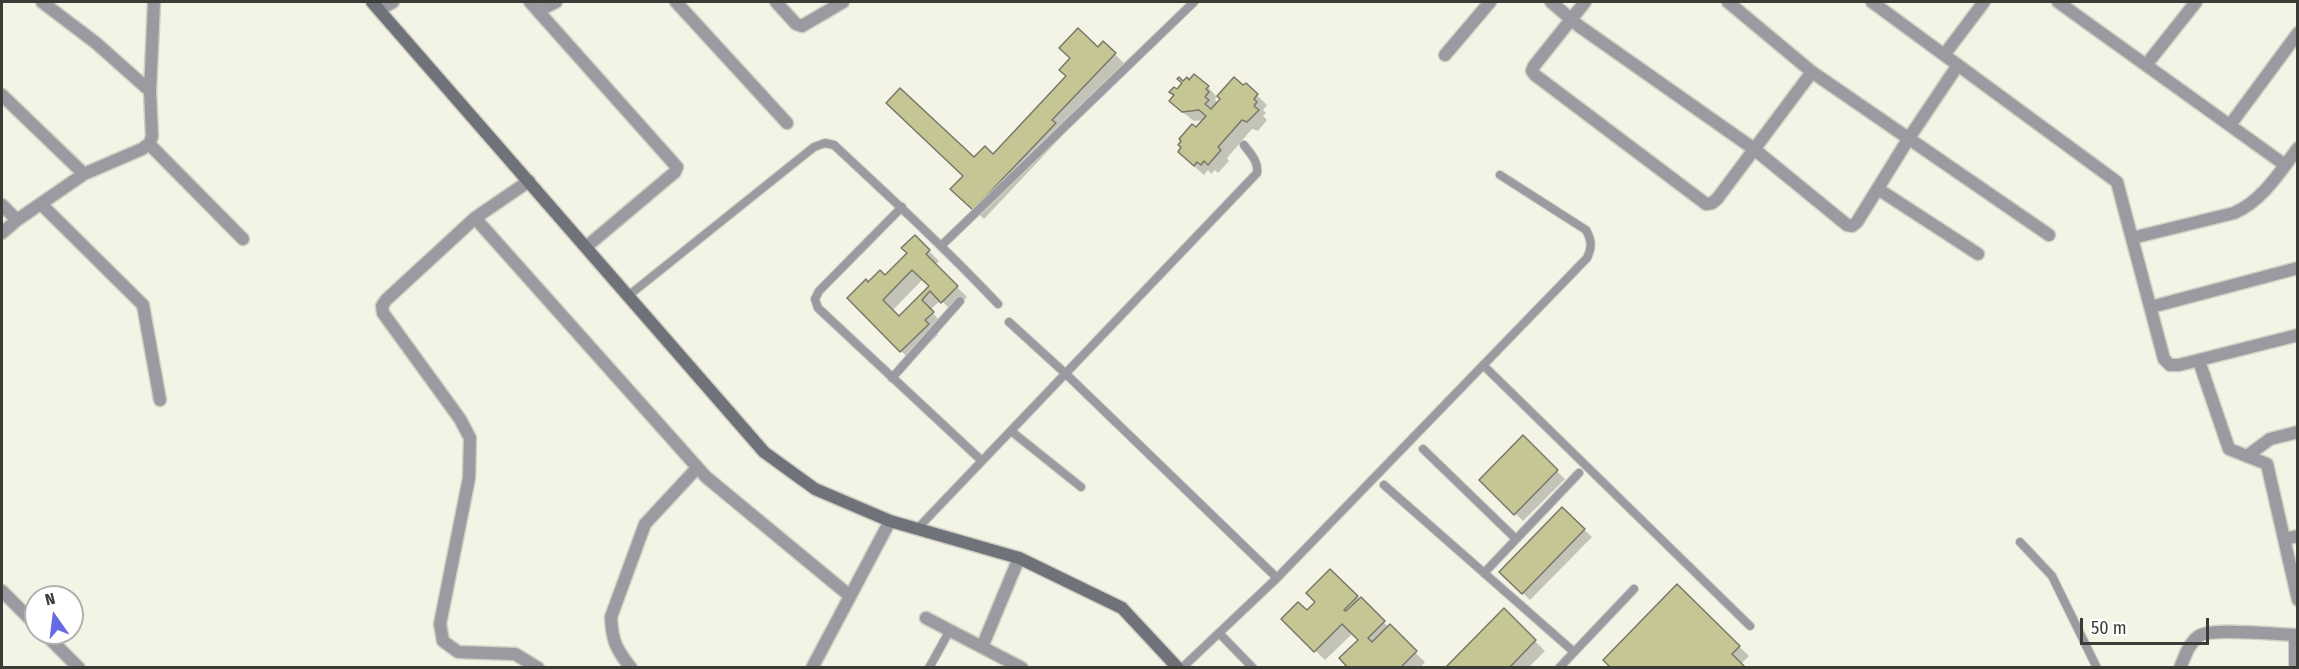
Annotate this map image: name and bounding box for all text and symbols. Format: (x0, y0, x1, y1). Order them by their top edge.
north arrow (24, 585, 84, 645)
text: N (43, 589, 57, 609)
scale bar (2083, 606, 2212, 644)
text: 50 m (2091, 617, 2127, 639)

